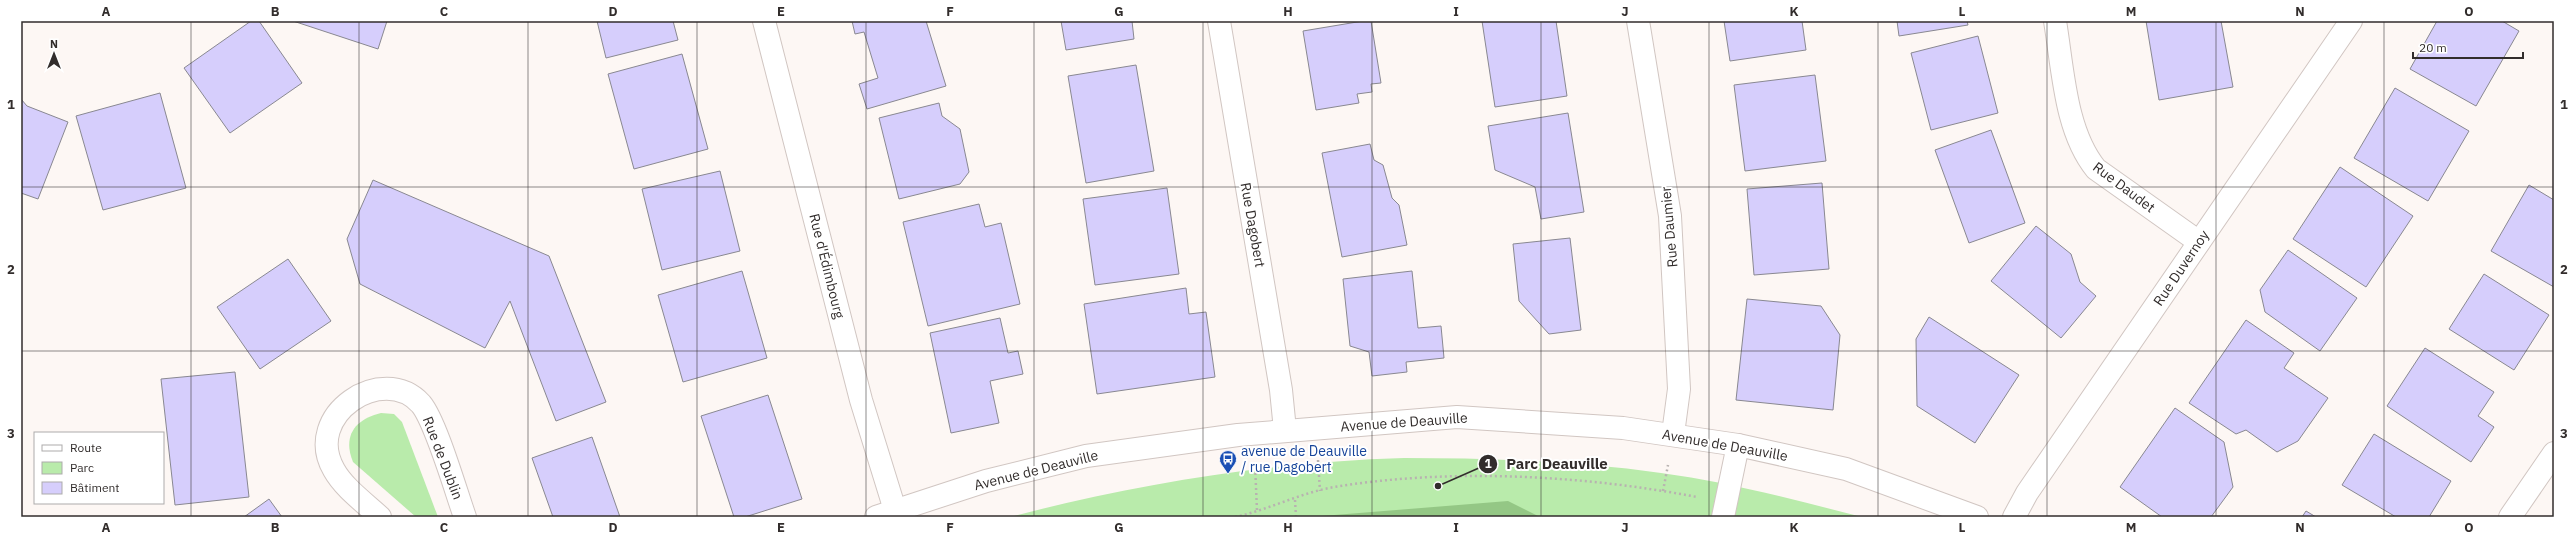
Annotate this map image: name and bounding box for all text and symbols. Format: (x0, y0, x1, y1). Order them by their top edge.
text: A (102, 3, 111, 20)
text: B (271, 3, 280, 20)
text: C (440, 3, 449, 20)
text: D (608, 3, 618, 20)
text: E (777, 3, 785, 20)
text: F (946, 3, 954, 20)
text: G (1114, 3, 1124, 20)
text: H (1283, 3, 1293, 20)
text: I (1453, 3, 1459, 20)
text: J (1621, 3, 1629, 20)
text: K (1789, 3, 1799, 20)
text: L (1959, 3, 1966, 20)
text: M (2126, 3, 2136, 20)
text: N (2295, 3, 2305, 20)
text: O (2464, 3, 2474, 20)
north arrow (34, 34, 74, 74)
scale bar (2413, 34, 2523, 60)
text: N (50, 37, 58, 51)
text: 20 m (2419, 40, 2447, 55)
text: 1 (7, 96, 15, 113)
text: 1 (2560, 96, 2568, 113)
street label: Rue Daudet (2089, 158, 2159, 216)
street label: Rue Dagobert (1237, 181, 1269, 269)
street label: Rue Daumier (1656, 186, 1682, 268)
street label: Rue d'Édimbourg (805, 211, 850, 321)
street label: Rue Duvernoy (2149, 227, 2213, 309)
text: 2 (7, 261, 15, 278)
text: 2 (2560, 261, 2568, 278)
street label: Avenue de Deauville (1340, 409, 1468, 435)
street label: Rue de Dublin (419, 414, 467, 502)
text: 3 (7, 425, 15, 442)
street label: Avenue de Deauville (1661, 425, 1790, 465)
text: 3 (2560, 425, 2568, 442)
legend (34, 432, 164, 504)
text: Route (70, 440, 102, 455)
place label: avenue de Deauville / rue Dagobert (1241, 442, 1367, 476)
street label: Avenue de Deauville (972, 446, 1100, 494)
bus stop icon: avenue de Deauville / rue Dagobert (1218, 449, 1238, 474)
callout: Parc Deauville (1478, 450, 1615, 477)
text: Parc Deauville (1506, 454, 1608, 473)
text: 1 (1484, 456, 1492, 471)
text: Parc (70, 460, 94, 475)
text: Bâtiment (70, 480, 120, 495)
text: A (102, 519, 111, 536)
text: B (271, 519, 280, 536)
text: C (440, 519, 449, 536)
text: D (608, 519, 618, 536)
text: E (777, 519, 785, 536)
text: F (946, 519, 954, 536)
text: G (1114, 519, 1124, 536)
text: H (1283, 519, 1293, 536)
text: I (1453, 519, 1459, 536)
text: J (1621, 519, 1629, 536)
text: K (1789, 519, 1799, 536)
text: L (1959, 519, 1966, 536)
text: M (2126, 519, 2136, 536)
text: N (2295, 519, 2305, 536)
text: O (2464, 519, 2474, 536)

